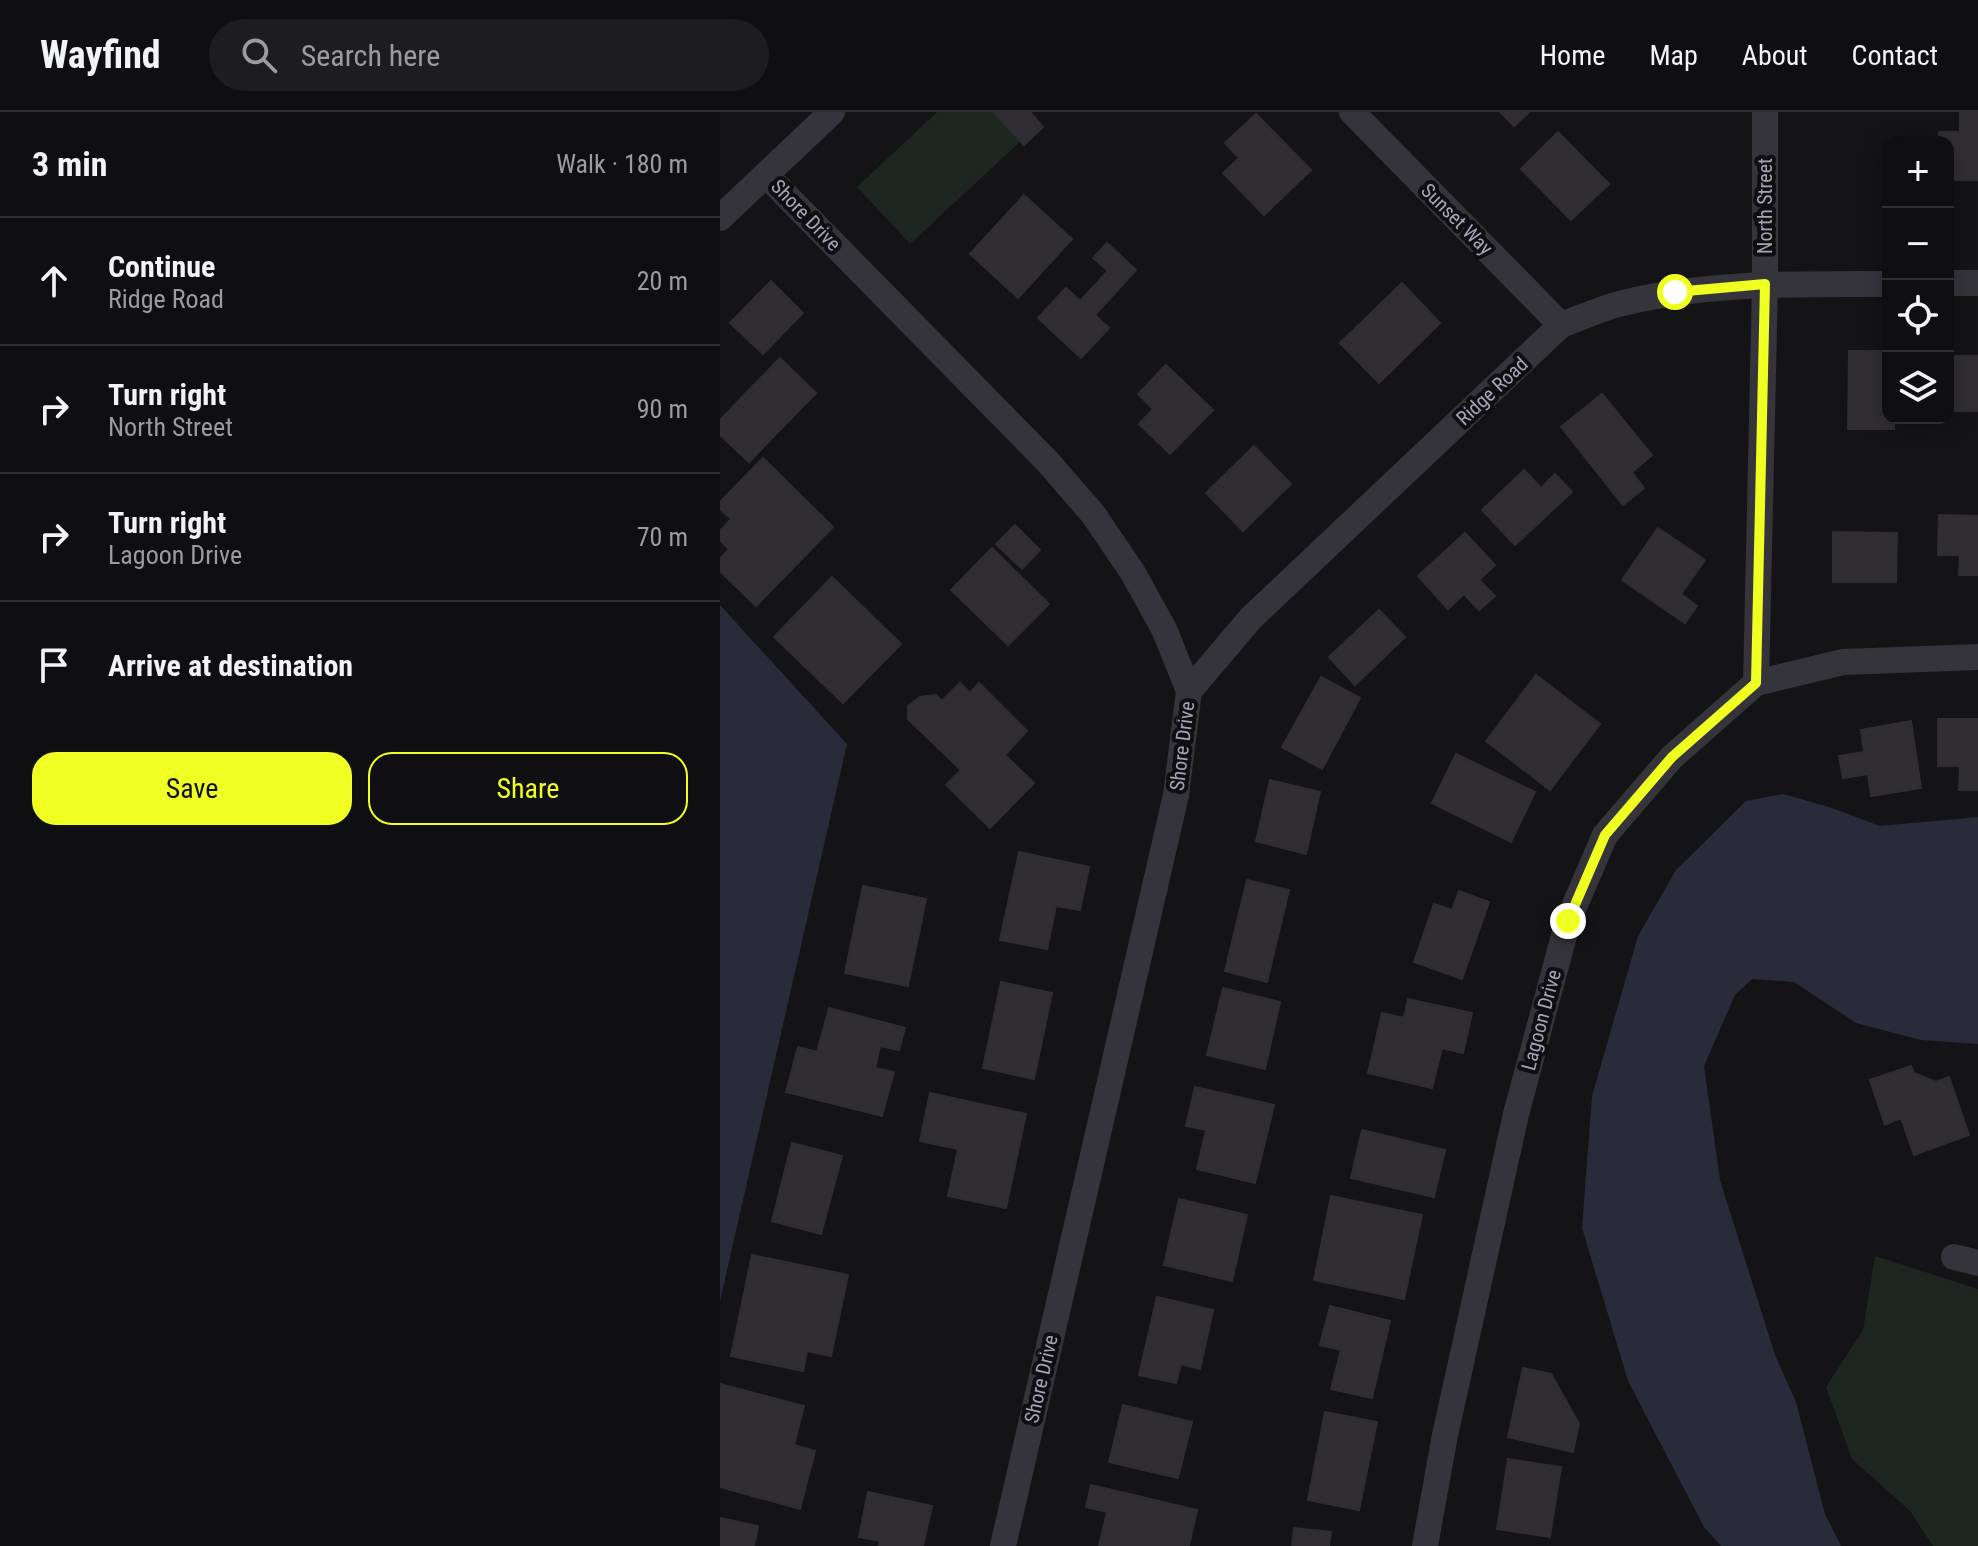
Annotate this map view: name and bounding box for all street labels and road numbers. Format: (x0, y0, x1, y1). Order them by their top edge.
street label: North Street (1753, 158, 1777, 254)
street label: Shore Drive (766, 174, 846, 256)
street label: Sunset Way (1416, 178, 1498, 260)
street label: Ridge Road (1451, 352, 1533, 430)
street label: Shore Drive (1165, 700, 1199, 792)
street label: Lagoon Drive (1516, 967, 1566, 1073)
street label: Shore Drive (1019, 1333, 1063, 1425)

